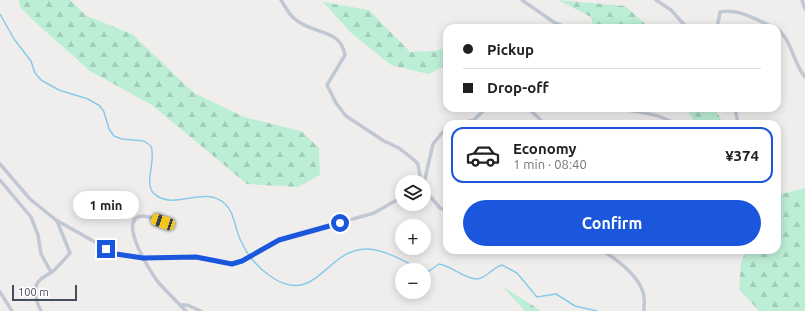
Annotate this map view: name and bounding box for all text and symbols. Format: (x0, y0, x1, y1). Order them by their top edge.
text: Pickup (487, 41, 534, 58)
text: Drop-off (487, 79, 549, 96)
icon: car (465, 137, 501, 173)
text: Economy (513, 140, 577, 157)
text: ¥374 (725, 147, 759, 164)
text: 1 min · 08:40 (513, 157, 587, 171)
map controls (395, 175, 431, 299)
button: layers (395, 175, 431, 211)
callout: 1 min (73, 191, 139, 219)
text: 1 min (90, 198, 122, 212)
button: Confirm (463, 200, 761, 246)
car (150, 212, 176, 232)
route start (331, 214, 349, 232)
button: + (395, 219, 431, 255)
route end (97, 240, 115, 258)
button: − (395, 263, 431, 299)
scale bar (12, 283, 77, 302)
text: 100 m (18, 286, 49, 298)

